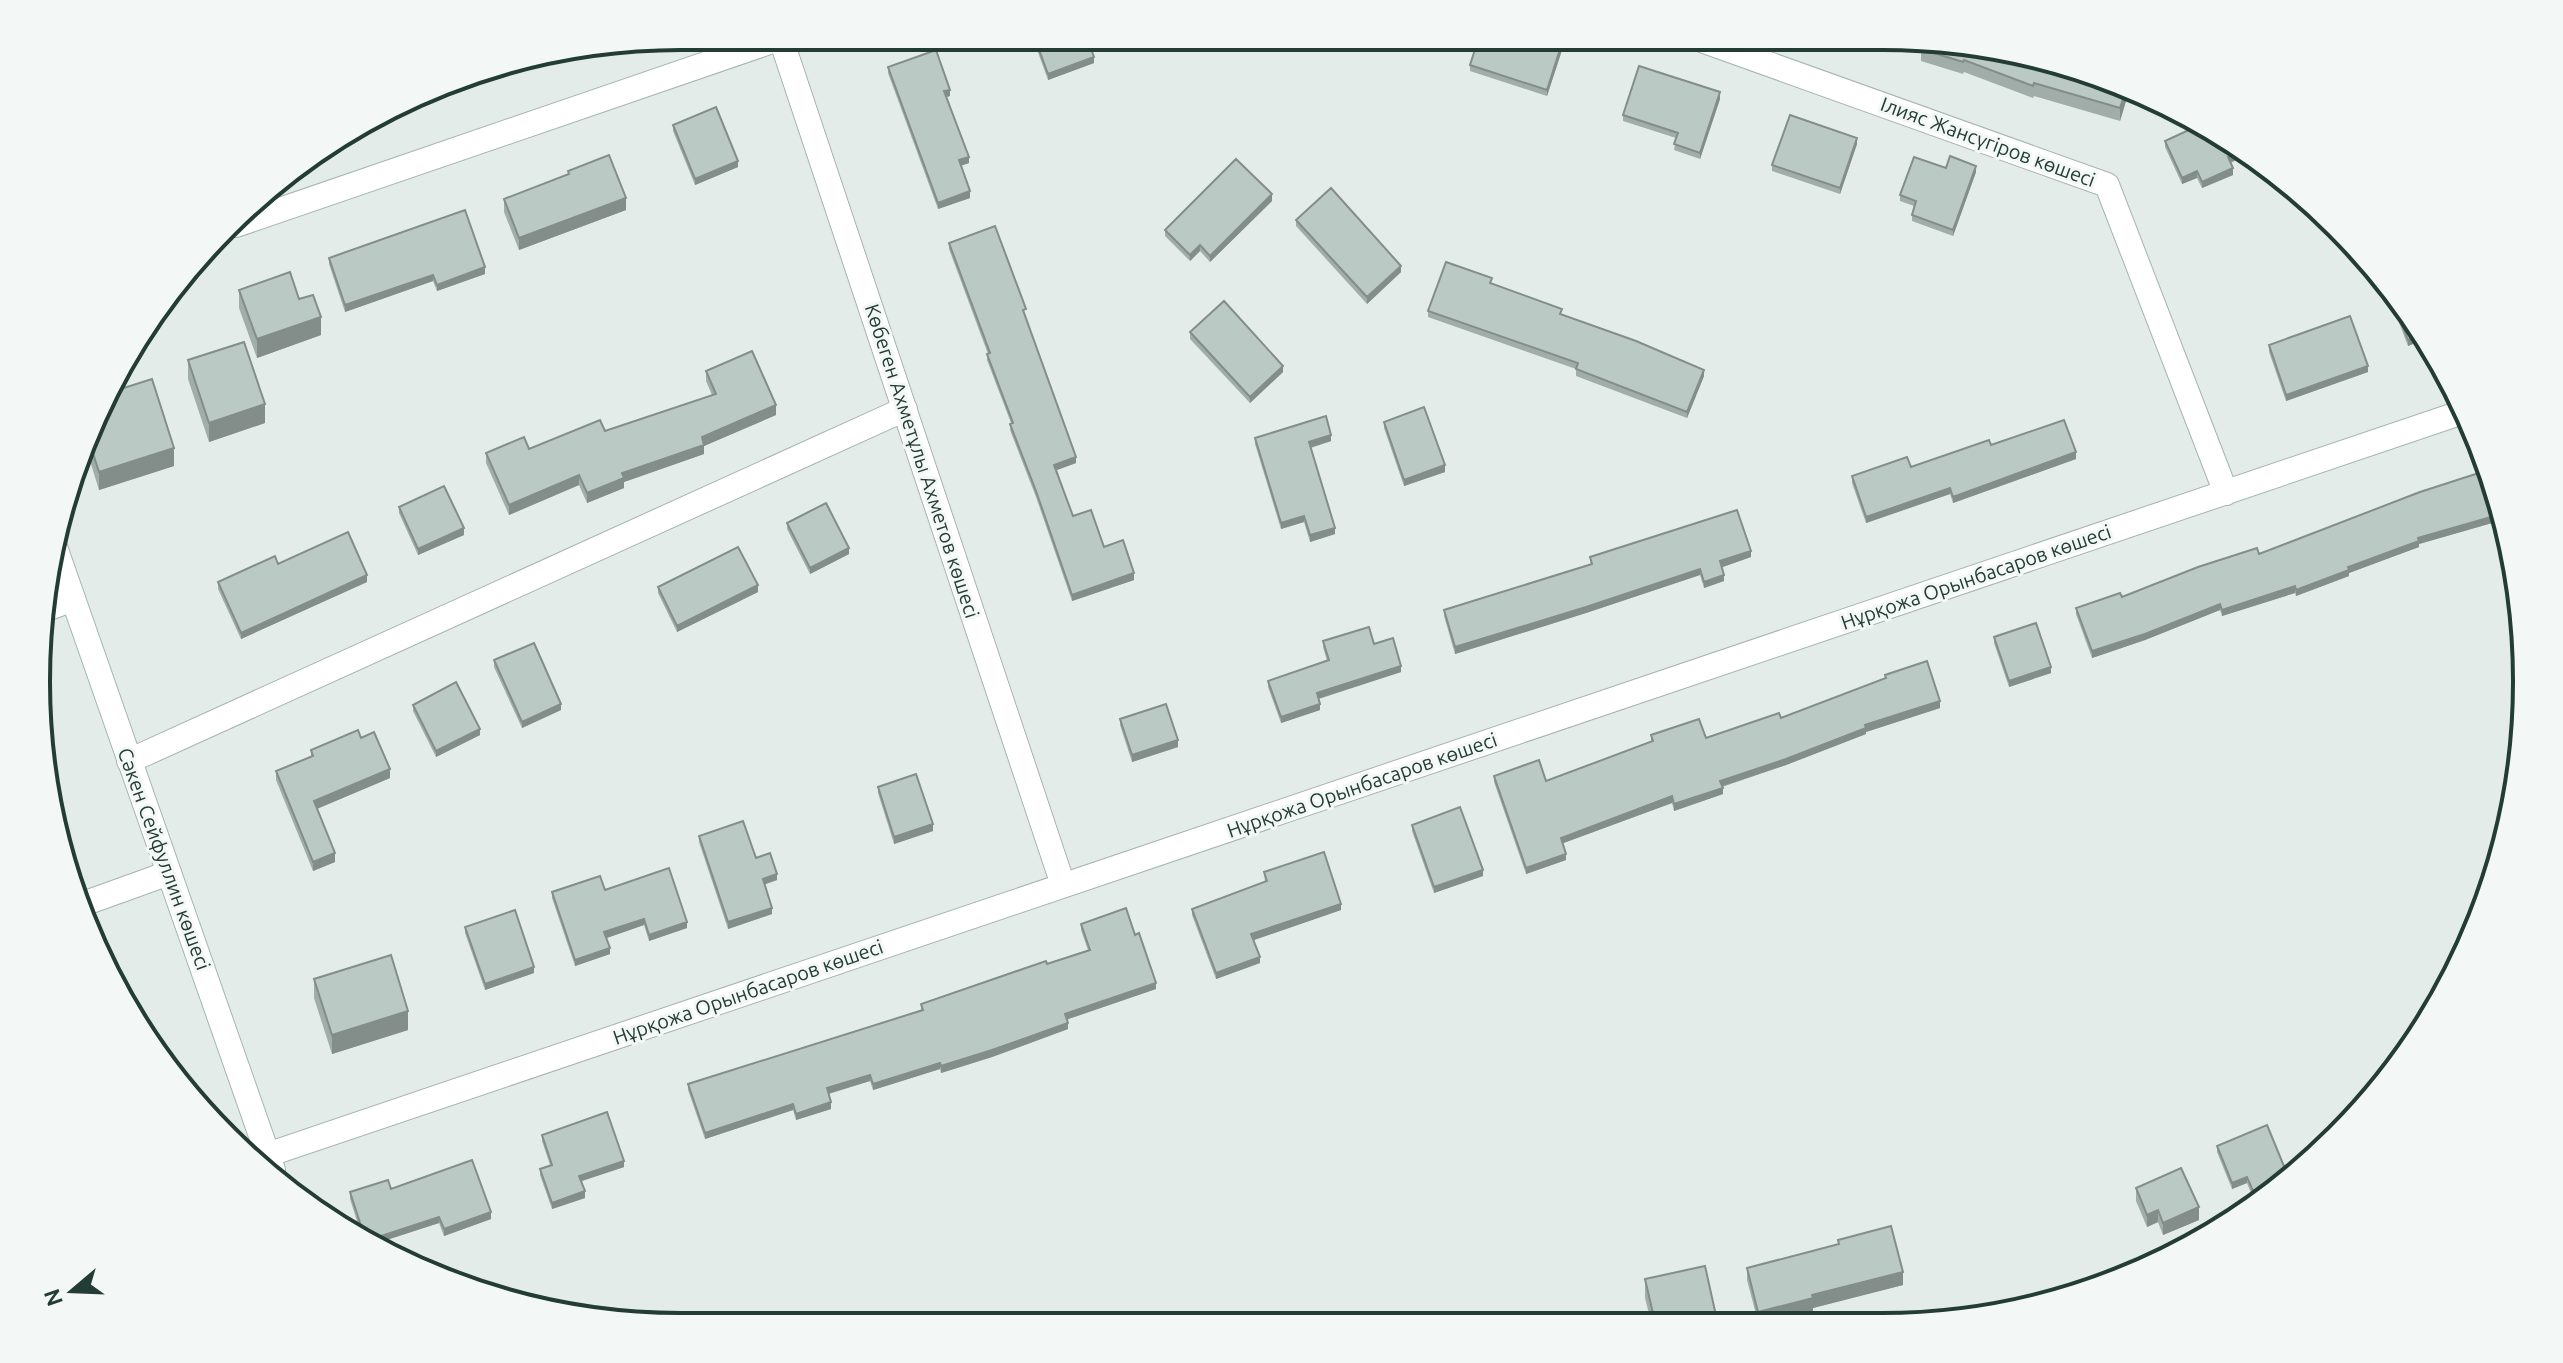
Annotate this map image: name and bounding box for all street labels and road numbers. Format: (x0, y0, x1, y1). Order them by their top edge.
street label: Ілияс Жансүгіров көшесі (1878, 92, 2099, 191)
street label: Көбеген Ахметұлы Ахметов көшесі (861, 301, 984, 621)
street label: Нұрқожа Орынбасаров көшесі (1838, 519, 2114, 634)
street label: Нұрқожа Орынбасаров көшесі (1224, 727, 1500, 842)
street label: Сәкен Сейфуллин көшесі (114, 745, 215, 973)
street label: Нұрқожа Орынбасаров көшесі (610, 934, 886, 1049)

